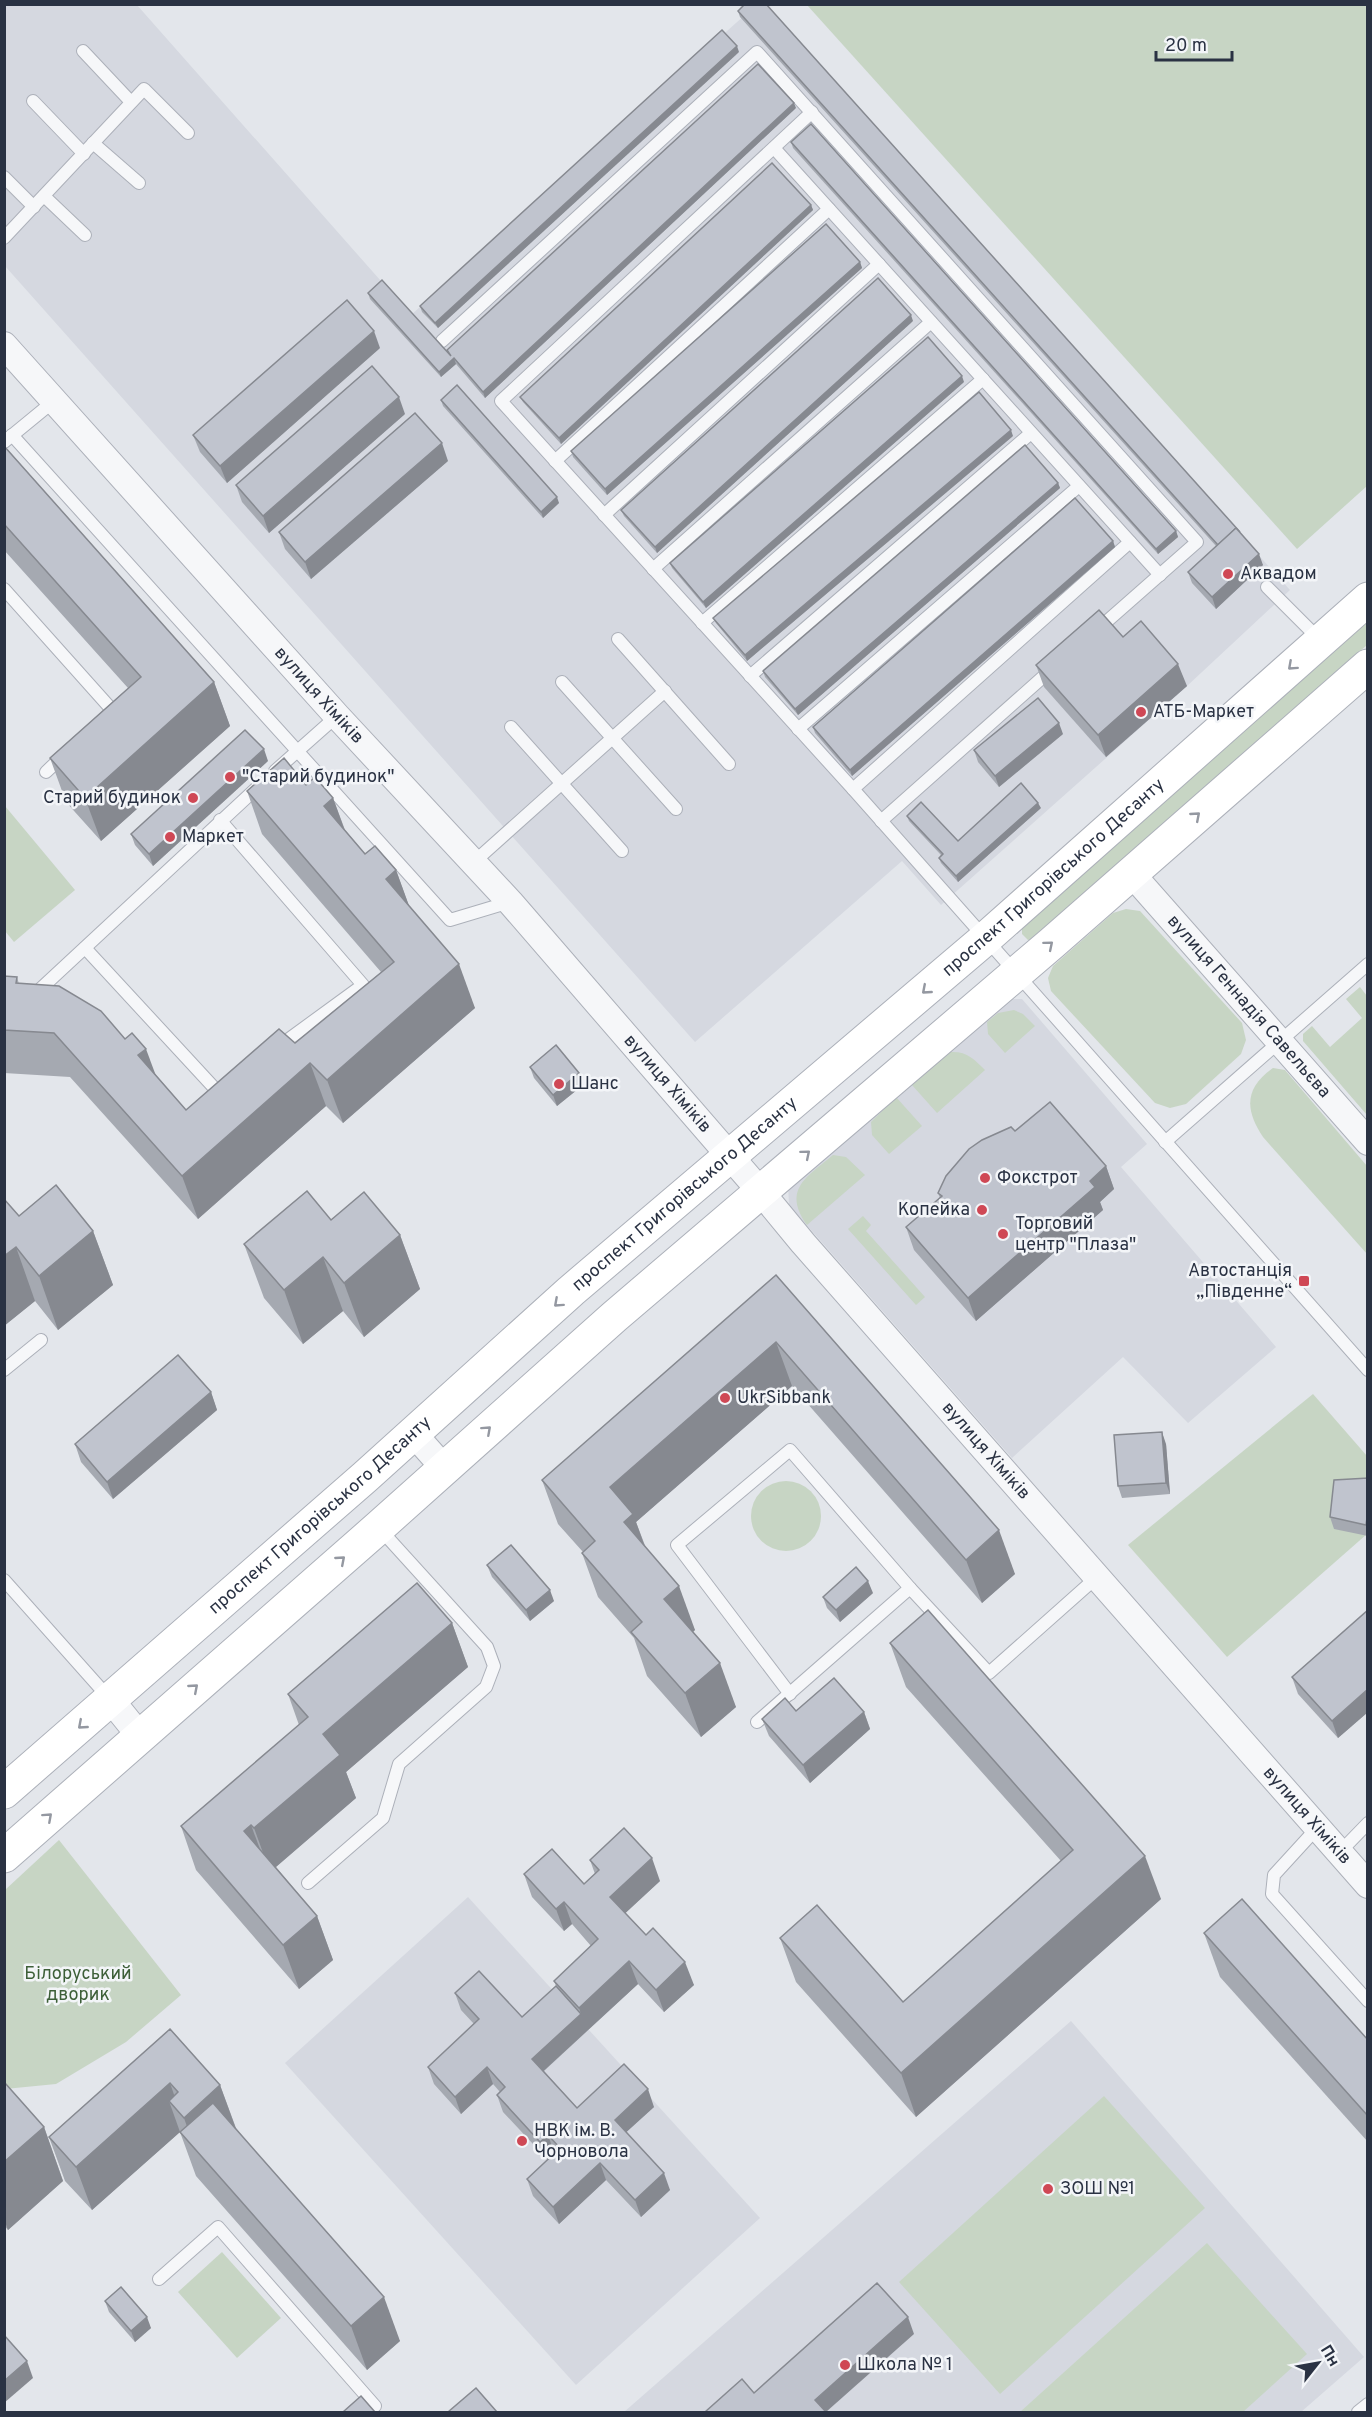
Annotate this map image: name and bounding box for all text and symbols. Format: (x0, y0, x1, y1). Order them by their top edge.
scale bar (1156, 24, 1232, 62)
text: 20 m (1165, 35, 1207, 58)
place label: Аквадом (1240, 563, 1317, 586)
marker: Аквадом (1221, 567, 1235, 581)
street label: вулиця Хіміків (269, 642, 369, 749)
one-way arrow (1288, 659, 1299, 670)
place label: АТБ-Маркет (1153, 701, 1254, 724)
marker: АТБ-Маркет (1134, 705, 1148, 719)
place label: "Старий будинок" (242, 766, 395, 789)
marker: "Старий будинок" (223, 770, 237, 784)
street label: проспект Григорівського Десанту (937, 773, 1169, 982)
place label: Старий будинок (43, 787, 181, 810)
marker: Старий будинок (186, 791, 200, 805)
one-way arrow (1189, 812, 1200, 823)
place label: Маркет (182, 826, 244, 849)
marker: Маркет (163, 830, 177, 844)
street label: вулиця Геннадія Савельєва (1162, 910, 1336, 1103)
one-way arrow (1042, 941, 1053, 952)
one-way arrow (922, 983, 933, 994)
street label: вулиця Хіміків (618, 1030, 716, 1138)
place label: Шанс (571, 1073, 619, 1096)
marker: Шанс (552, 1077, 566, 1091)
street label: проспект Григорівського Десанту (567, 1092, 802, 1297)
one-way arrow (799, 1150, 810, 1161)
place label: Фокстрот (997, 1167, 1078, 1190)
marker: Фокстрот (978, 1171, 992, 1185)
place label: Копейка (898, 1199, 970, 1222)
marker: Копейка (975, 1203, 989, 1217)
place label: Торговий центр "Плаза" (1015, 1213, 1136, 1257)
marker: Торговий центр "Плаза" (996, 1227, 1010, 1241)
place label: Автостанція „Південне“ (1188, 1260, 1292, 1304)
marker: Автостанція „Південне“ (1297, 1274, 1311, 1288)
one-way arrow (554, 1296, 565, 1307)
place label: UkrSibbank (737, 1387, 831, 1410)
marker: UkrSibbank (718, 1391, 732, 1405)
street label: вулиця Хіміків (937, 1397, 1035, 1505)
street label: проспект Григорівського Десанту (204, 1411, 436, 1620)
one-way arrow (480, 1426, 490, 1437)
one-way arrow (334, 1556, 345, 1567)
one-way arrow (187, 1684, 198, 1695)
one-way arrow (78, 1718, 89, 1729)
street label: вулиця Хіміків (1258, 1762, 1356, 1869)
one-way arrow (41, 1813, 52, 1824)
park label: Білоруський дворик (24, 1963, 132, 2007)
place label: НВК ім. В. Чорновола (534, 2120, 628, 2164)
marker: НВК ім. В. Чорновола (515, 2134, 529, 2148)
place label: ЗОШ №1 (1060, 2178, 1135, 2201)
marker: ЗОШ №1 (1041, 2182, 1055, 2196)
north arrow (1288, 2333, 1348, 2393)
text: Пн (1315, 2342, 1343, 2371)
place label: Школа № 1 (857, 2354, 953, 2377)
marker: Школа № 1 (838, 2358, 852, 2372)

